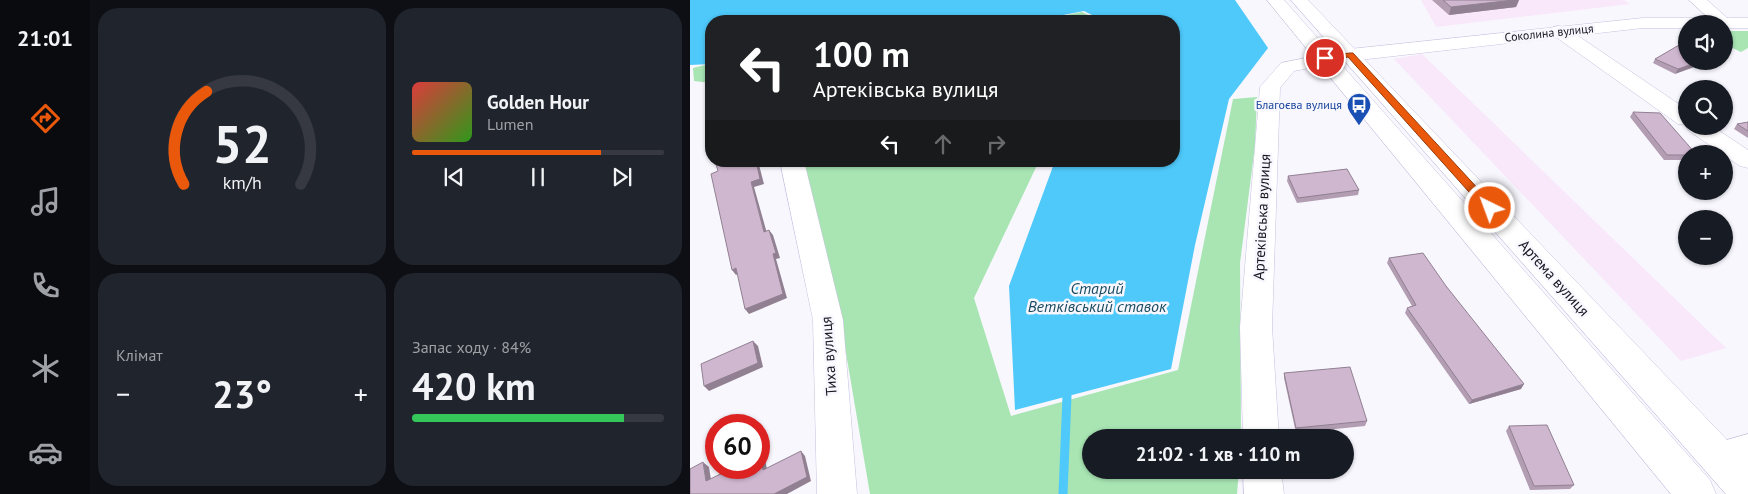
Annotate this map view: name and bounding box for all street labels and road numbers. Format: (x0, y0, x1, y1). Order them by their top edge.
street label: Соколина вулиця (1504, 20, 1594, 45)
street label: Артеківська вулиця (1249, 153, 1274, 281)
street label: Артема вулиця (1515, 235, 1594, 320)
street label: Тиха вулиця (816, 316, 841, 396)

